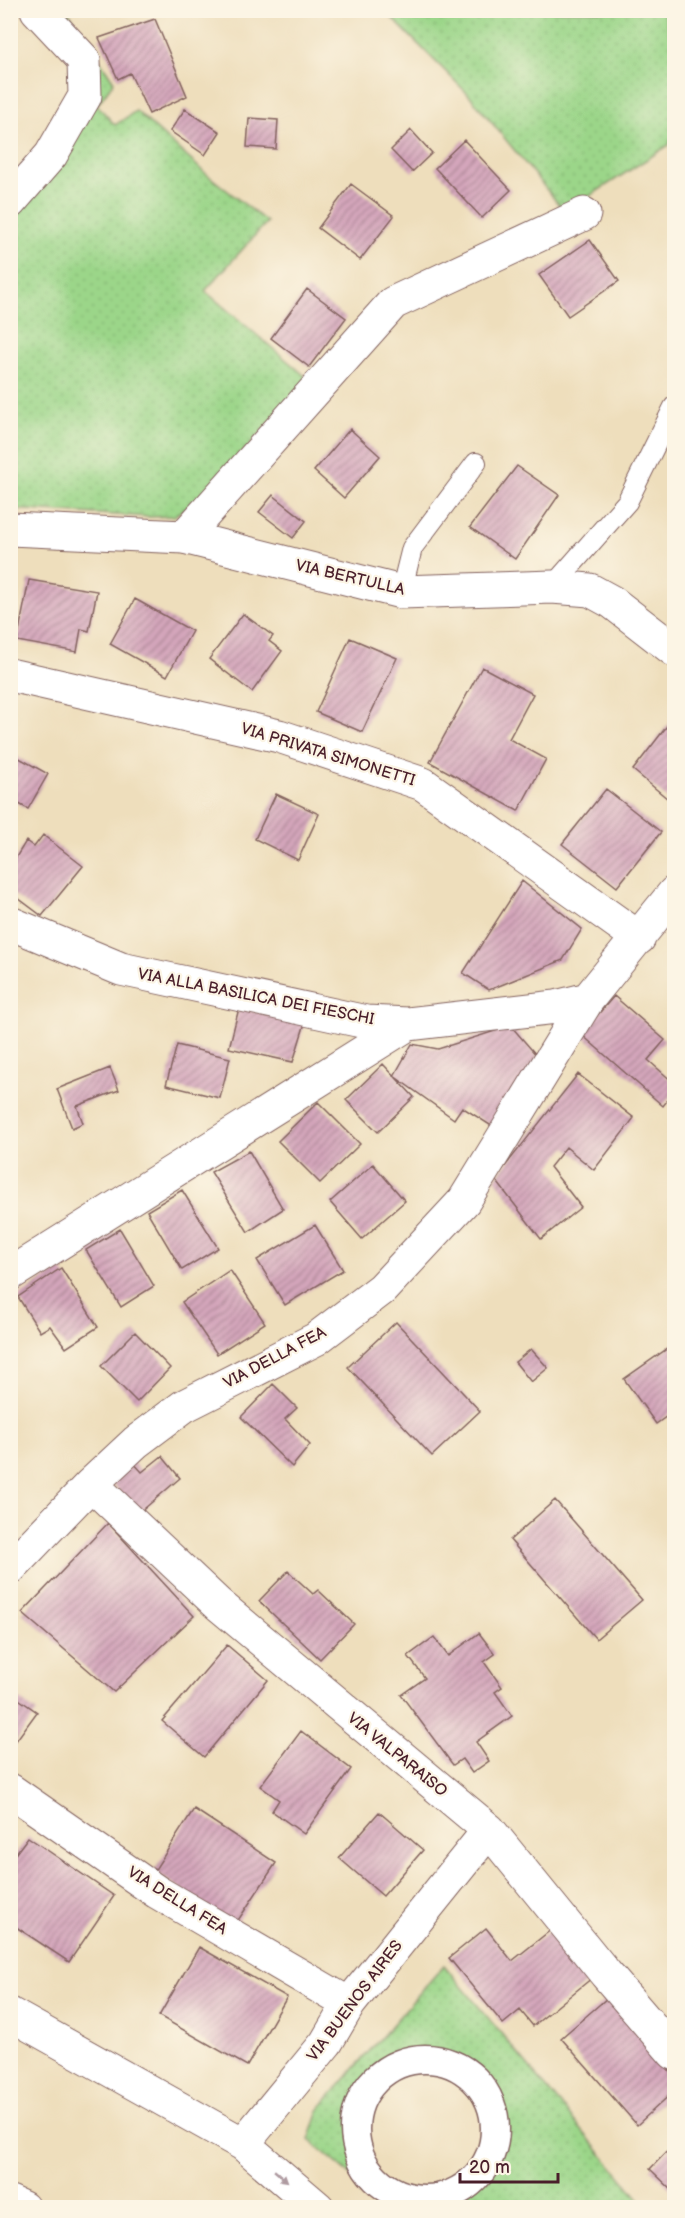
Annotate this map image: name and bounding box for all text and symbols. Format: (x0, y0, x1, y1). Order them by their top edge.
street label: VIA BERTULLA (294, 556, 407, 600)
street label: VIA PRIVATA SIMONETTI (239, 719, 417, 791)
street label: VIA ALLA BASILICA DEI FIESCHI (136, 965, 376, 1029)
street label: VIA DELLA FEA (220, 1323, 330, 1393)
street label: VIA VALPARAISO (343, 1709, 451, 1801)
street label: VIA DELLA FEA (124, 1863, 230, 1939)
street label: VIA BUENOS AIRES (303, 1937, 407, 2065)
scale bar (460, 2146, 558, 2184)
text: 20 m (469, 2157, 510, 2178)
one-way arrow (273, 2169, 289, 2182)

